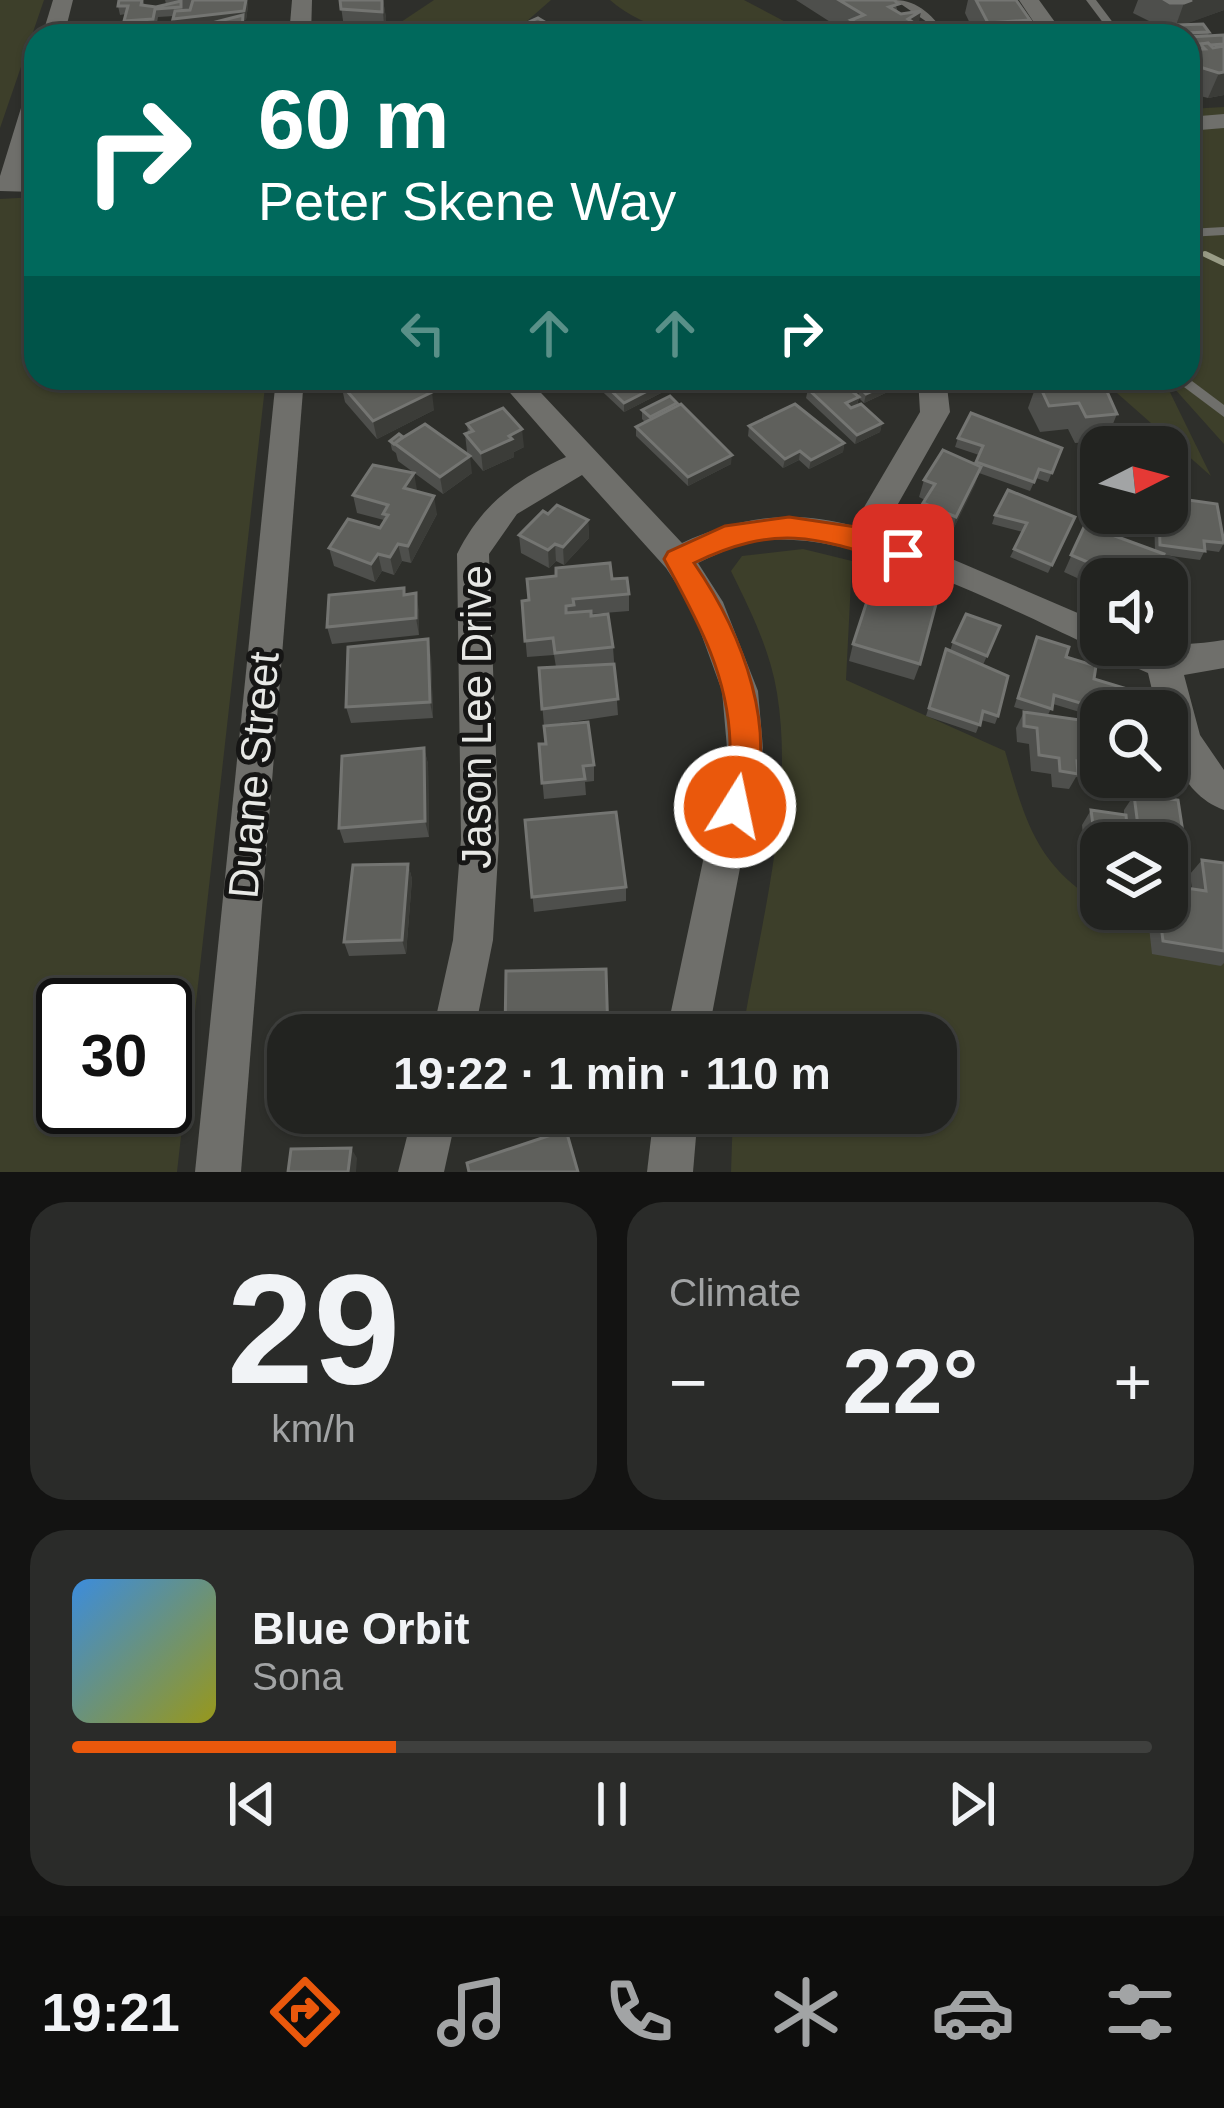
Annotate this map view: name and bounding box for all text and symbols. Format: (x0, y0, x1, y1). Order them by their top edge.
icon: right (60, 72, 216, 228)
text: 60 m (258, 72, 449, 166)
text: Peter Skene Way (258, 171, 676, 231)
icon: left (390, 300, 456, 366)
icon: ahead (516, 300, 582, 366)
icon: ahead (642, 300, 708, 366)
icon: right (768, 300, 834, 366)
north arrow (1080, 426, 1188, 534)
map controls (1080, 426, 1188, 930)
pin (852, 504, 954, 606)
icon: arrive (870, 522, 936, 588)
button: sound (1080, 558, 1188, 666)
street label: Jason Lee Drive (453, 565, 500, 869)
street label: Duane Street (219, 649, 288, 900)
button: search (1080, 690, 1188, 798)
position arrow (672, 744, 798, 870)
button: layers (1080, 822, 1188, 930)
speed limit sign: 30 (36, 978, 192, 1134)
text: 19:22 · 1 min · 110 m (393, 1048, 831, 1099)
text: 29 (227, 1242, 400, 1416)
text: Climate (669, 1271, 801, 1314)
text: 22° (842, 1332, 979, 1432)
text: − (669, 1345, 708, 1419)
text: + (1113, 1345, 1152, 1419)
text: km/h (271, 1407, 356, 1450)
text: Blue Orbit (252, 1603, 470, 1654)
text: Sona (252, 1655, 343, 1698)
icon: previous (219, 1771, 285, 1837)
icon: pause (579, 1771, 645, 1837)
icon: next (939, 1771, 1005, 1837)
icon: directions (263, 1970, 347, 2054)
icon: music (430, 1970, 514, 2054)
icon: phone (597, 1970, 681, 2054)
icon: climate (764, 1970, 848, 2054)
icon: car (931, 1970, 1015, 2054)
icon: filters (1098, 1970, 1182, 2054)
text: 19:21 (42, 1982, 180, 2042)

